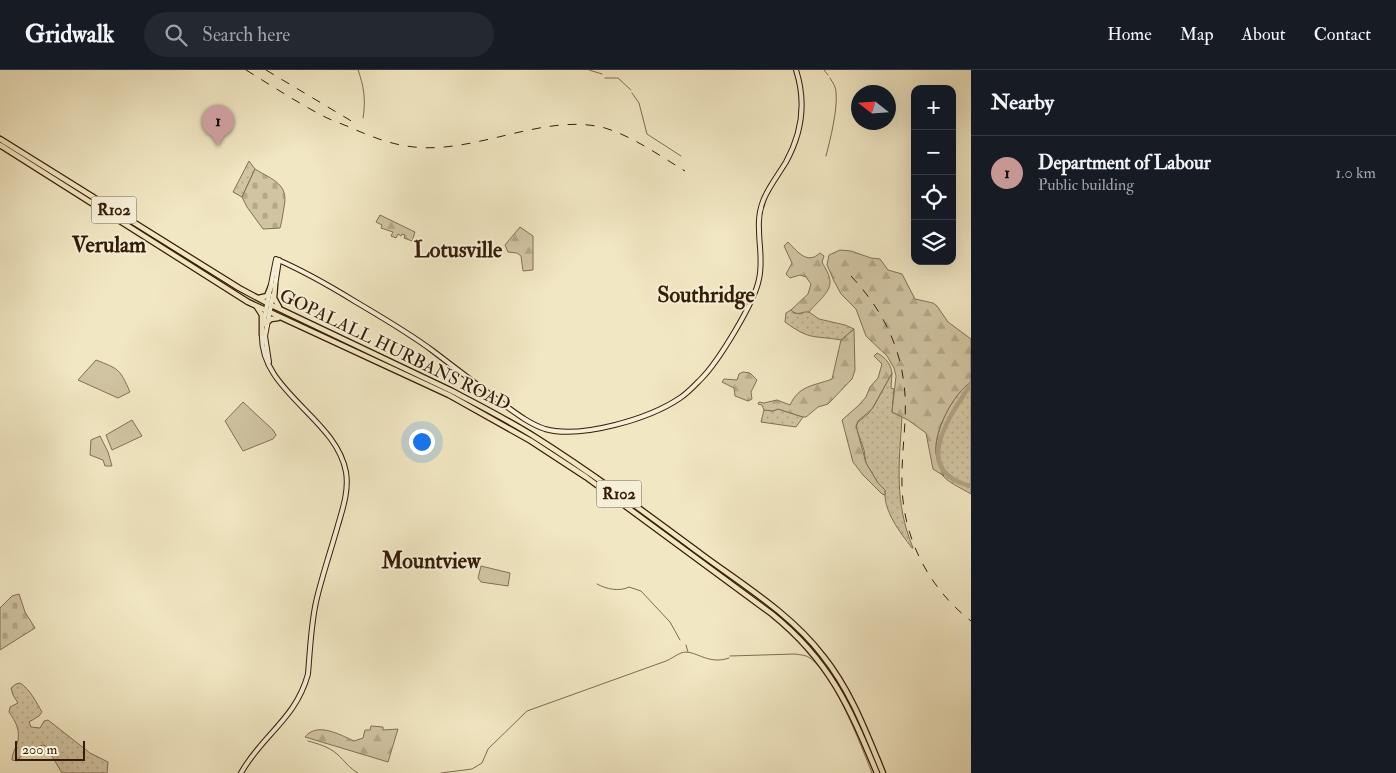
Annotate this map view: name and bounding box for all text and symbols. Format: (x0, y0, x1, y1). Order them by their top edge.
search box (144, 12, 494, 57)
text: Gridwalk (25, 19, 114, 50)
icon: search (162, 21, 190, 49)
text: Search here (202, 23, 290, 47)
text: Home (1107, 23, 1152, 46)
text: Map (1180, 23, 1214, 46)
text: About (1242, 23, 1286, 46)
text: Contact (1314, 23, 1371, 46)
north arrow (851, 85, 896, 130)
map controls (911, 85, 956, 265)
button: + (911, 85, 956, 130)
text: Nearby (991, 89, 1054, 116)
pin: 1 (202, 105, 234, 146)
button: − (911, 130, 956, 175)
text: Department of Labour (1038, 151, 1211, 175)
text: 1 (1004, 163, 1010, 183)
text: 1.0 km (1336, 163, 1376, 183)
button: locate (911, 175, 956, 220)
text: Public building (1038, 175, 1134, 195)
road number: R102 (92, 196, 136, 224)
button: layers (911, 220, 956, 265)
district label: Verulam (71, 231, 147, 259)
district label: Lotusville (414, 236, 503, 264)
district label: Southridge (657, 281, 756, 310)
street label: GOPALALL HURBANS ROAD (276, 284, 514, 416)
your location (409, 429, 435, 455)
road number: R102 (596, 480, 642, 508)
district label: Mountview (380, 547, 482, 575)
scale bar (15, 738, 85, 761)
text: 200 m (22, 741, 57, 758)

